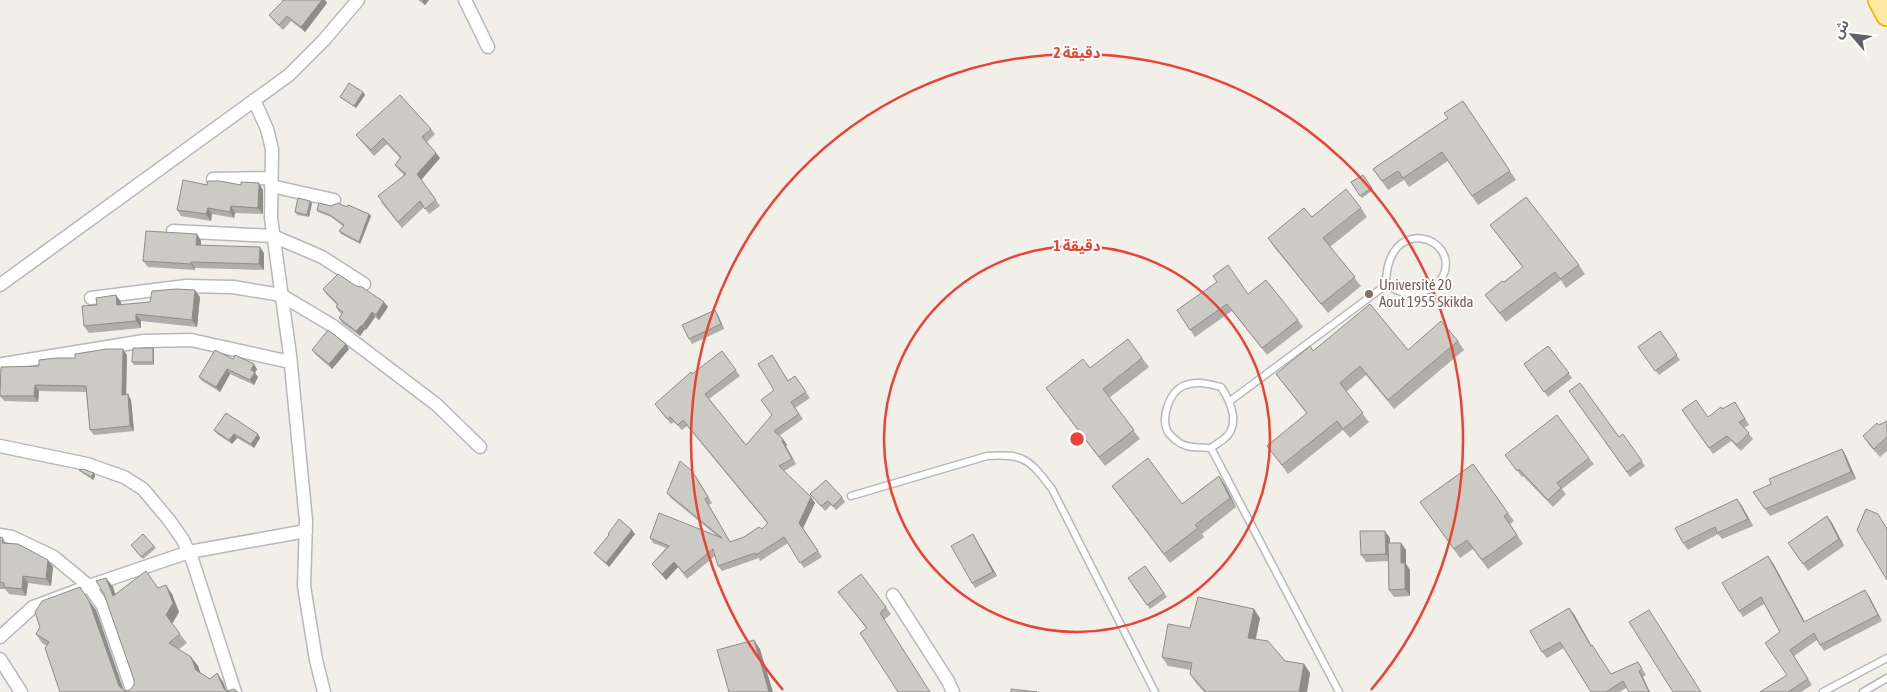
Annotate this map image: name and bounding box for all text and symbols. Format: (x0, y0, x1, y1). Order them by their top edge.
north arrow (1827, 10, 1877, 60)
text: ش (1829, 17, 1852, 41)
text: 2 دقيقة (1054, 44, 1101, 61)
text: 1 دقيقة (1054, 237, 1101, 254)
place label: Université 20 Aout 1955 Skikda (1379, 276, 1474, 310)
marker: Université 20 Aout 1955 Skikda (1363, 288, 1375, 300)
centre of rings (1068, 430, 1086, 448)

